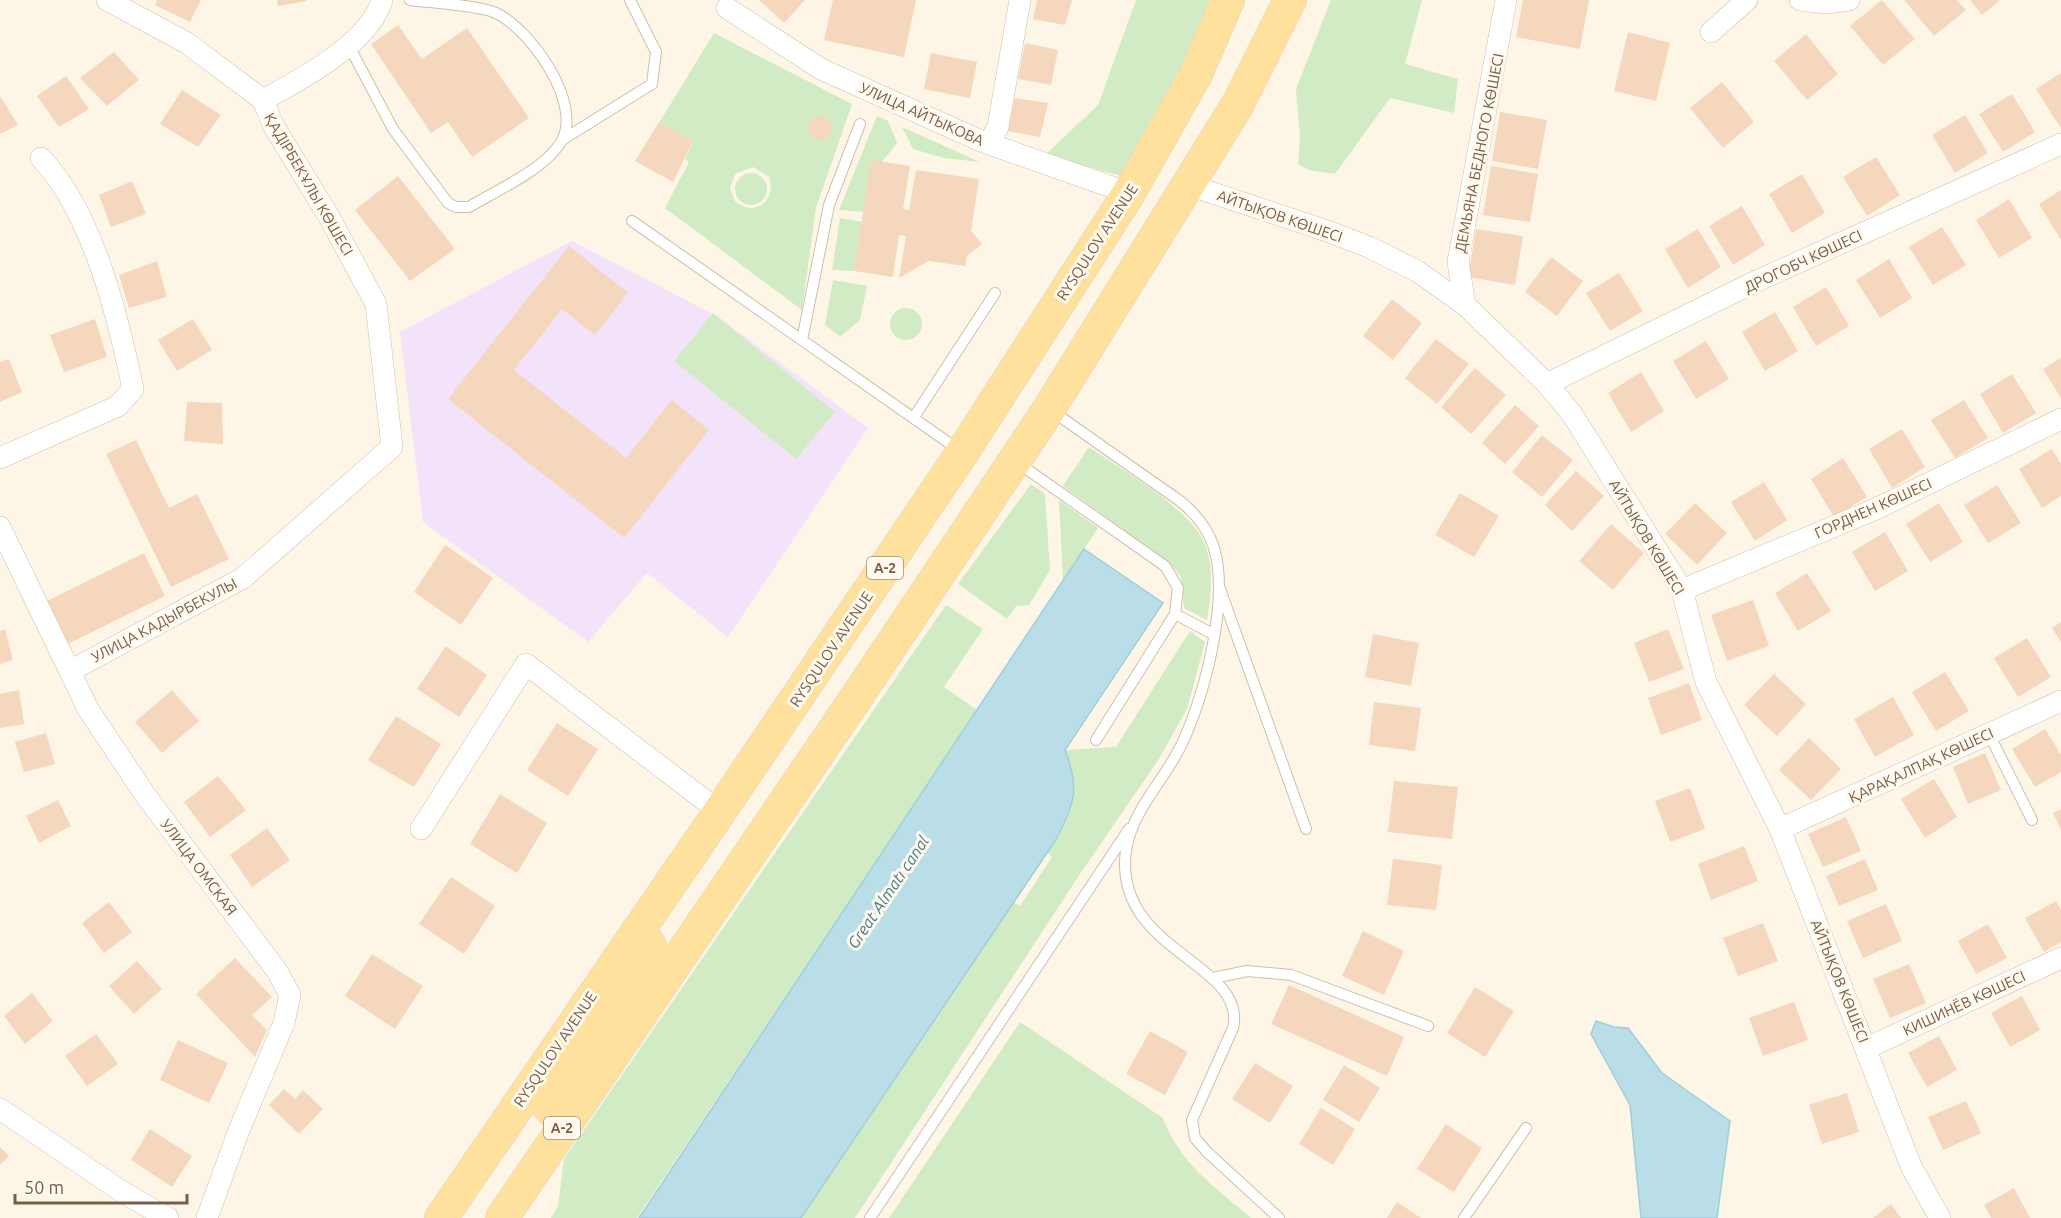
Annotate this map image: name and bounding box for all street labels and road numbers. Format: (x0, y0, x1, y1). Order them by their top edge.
street label: ДЕМЬЯНА БЕДНОГО КӨШЕСІ (1451, 52, 1507, 254)
street label: УЛИЦА АЙТЫКОВА (857, 79, 987, 149)
street label: ҚАДІРБЕКҰЛЫ КӨШЕСІ (261, 110, 357, 258)
street label: RYSQULOV AVENUE (1053, 181, 1141, 303)
street label: АЙТЫҚОВ КӨШЕСІ (1215, 187, 1345, 245)
street label: ДРОГОБЧ КӨШЕСІ (1741, 226, 1865, 296)
street label: ГОРДНЕН КӨШЕСІ (1812, 475, 1934, 541)
street label: АЙТЫҚОВ КӨШЕСІ (1606, 476, 1688, 598)
road number: A-2 (867, 557, 903, 579)
street label: УЛИЦА КАДЫРБЕКУЛЫ (88, 574, 240, 666)
street label: RYSQULOV AVENUE (786, 588, 876, 710)
street label: ҚАРАҚАЛПАҚ КӨШЕСІ (1846, 724, 1996, 806)
street label: УЛИЦА ОМСКАЯ (157, 816, 241, 918)
street label: АЙТЫҚОВ КӨШЕСІ (1808, 917, 1872, 1045)
street label: КИШИНЁВ КӨШЕСІ (1900, 967, 2028, 1039)
street label: RYSQULOV AVENUE (510, 988, 600, 1110)
road number: A-2 (544, 1117, 580, 1139)

